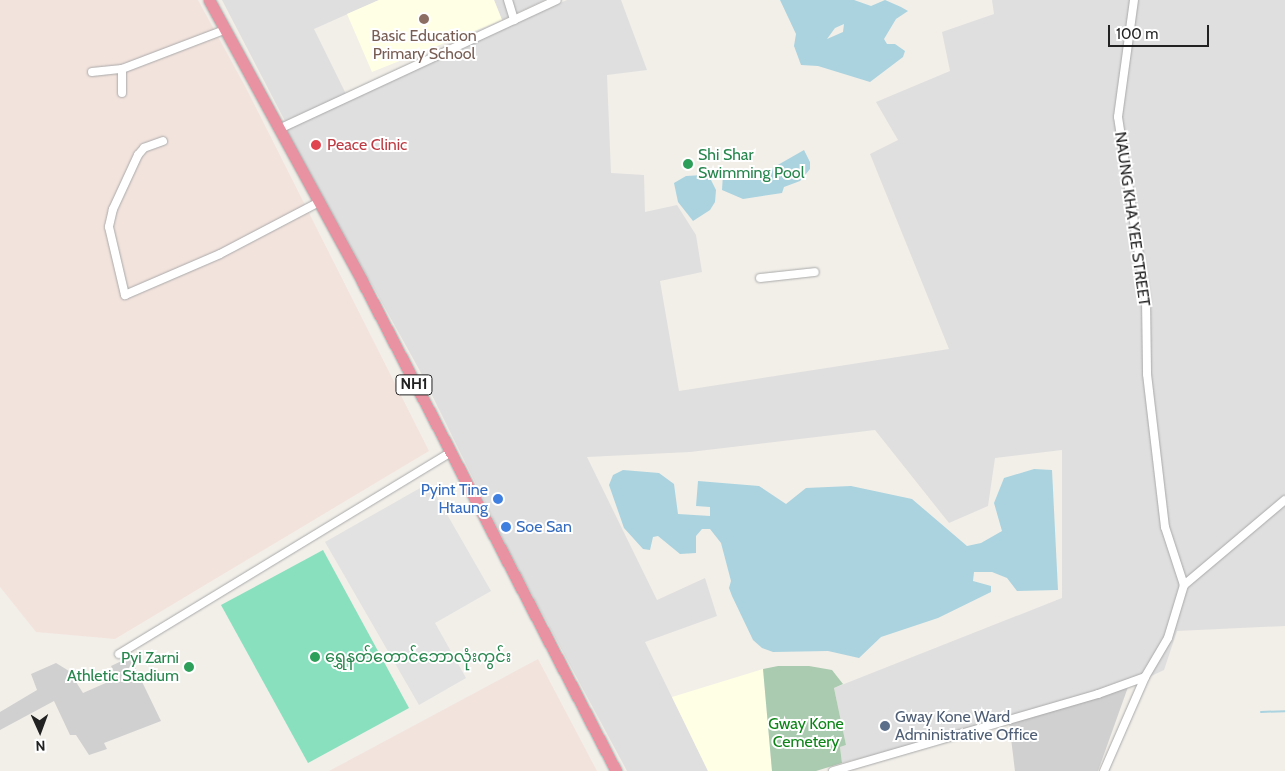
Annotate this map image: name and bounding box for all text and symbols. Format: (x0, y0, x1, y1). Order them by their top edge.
marker: Basic Education Primary School (418, 13, 430, 25)
scale bar (1110, 15, 1211, 47)
text: 100 m (1116, 25, 1158, 43)
place label: Basic Education Primary School (371, 26, 477, 64)
street label: NAUNG KHA YEE STREET (1110, 130, 1154, 308)
place label: Peace Clinic (327, 135, 407, 155)
marker: Peace Clinic (309, 138, 323, 152)
place label: Shi Shar Swimming Pool (698, 145, 804, 183)
marker: Shi Shar Swimming Pool (682, 158, 694, 170)
road number: NH1 (395, 372, 433, 398)
place label: Pyint Tine Htaung (421, 480, 488, 518)
marker: Pyint Tine Htaung (492, 493, 504, 505)
place label: Soe San (516, 517, 572, 537)
marker: Soe San (500, 521, 512, 533)
place label: ရွှေနတ်တောင်ဘောလုံးကွင်း (325, 647, 511, 667)
place label: Pyi Zarni Athletic Stadium (67, 648, 179, 686)
marker: ရွှေနတ်တောင်ဘောလုံးကွင်း (309, 651, 321, 663)
marker: Pyi Zarni Athletic Stadium (183, 661, 195, 673)
north arrow (15, 706, 65, 756)
place label: Gway Kone Ward Administrative Office (895, 707, 1038, 745)
park label: Gway Kone Cemetery (768, 714, 844, 752)
marker: Gway Kone Ward Administrative Office (879, 720, 891, 732)
text: N (35, 737, 46, 755)

